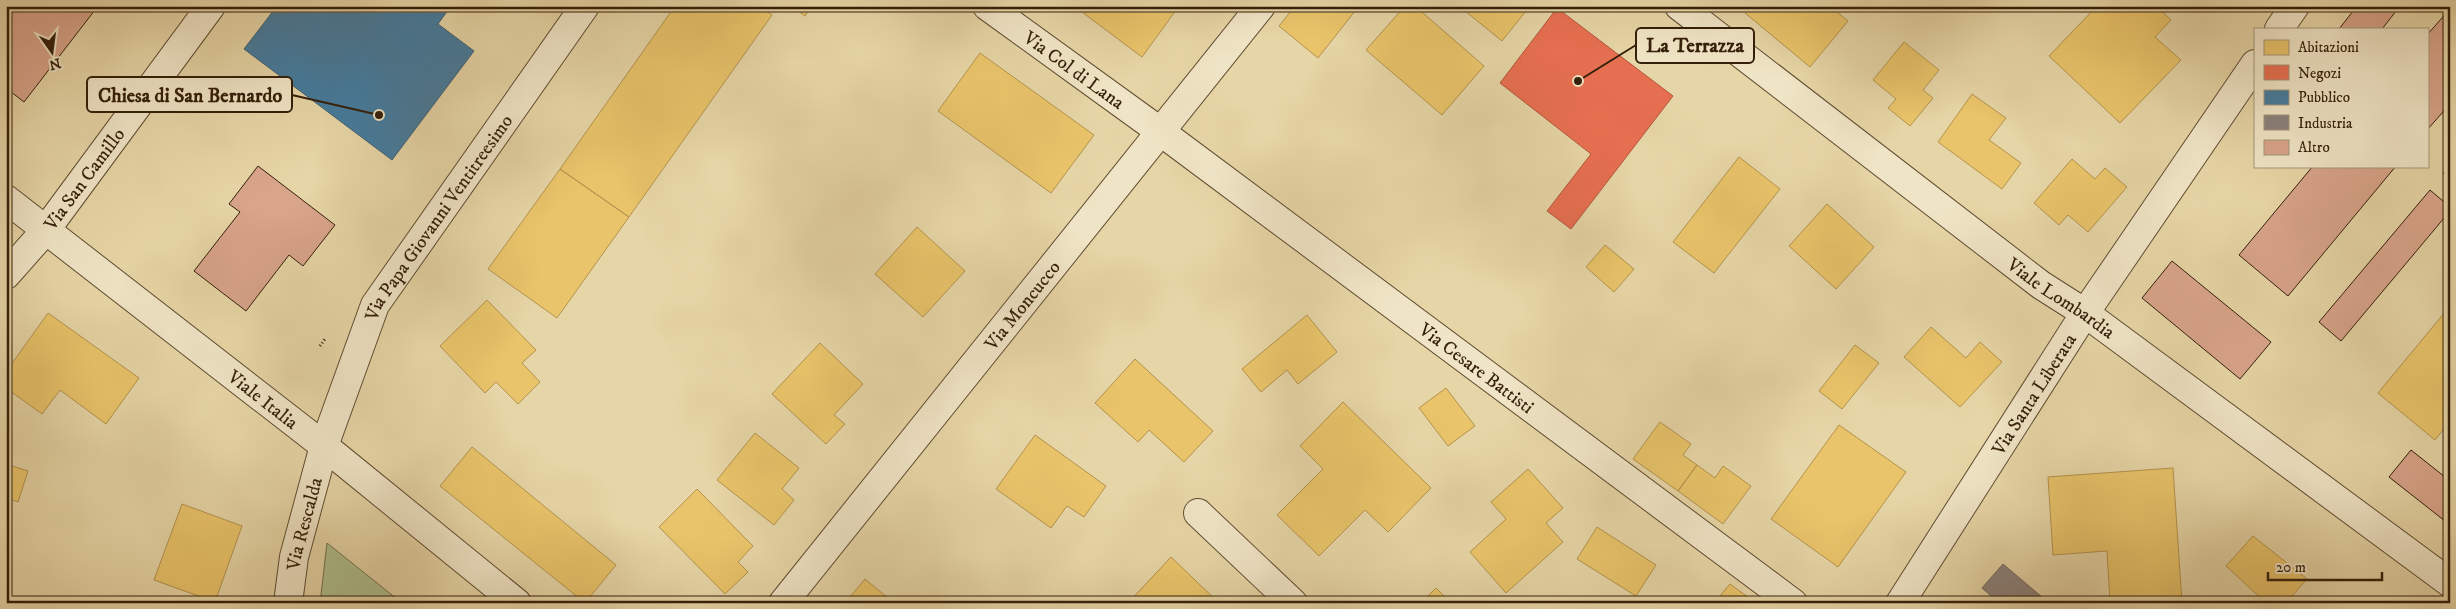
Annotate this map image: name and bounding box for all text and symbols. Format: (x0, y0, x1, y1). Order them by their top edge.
street label: Via Col di Lana (1018, 26, 1128, 115)
north arrow (28, 28, 78, 78)
callout: La Terrazza (1636, 28, 1754, 63)
legend (2254, 28, 2428, 168)
text: La Terrazza (1646, 34, 1744, 59)
text: Abitazioni (2298, 38, 2359, 57)
text: N (47, 54, 63, 74)
text: Negozi (2298, 64, 2341, 83)
callout: Chiesa di San Bernardo (87, 77, 292, 112)
text: Chiesa di San Bernardo (98, 84, 282, 109)
text: Pubblico (2298, 88, 2350, 107)
street label: Via Papa Giovanni Ventitreesimo (360, 111, 518, 325)
text: Industria (2298, 114, 2353, 133)
street label: Via San Camillo (39, 124, 130, 236)
text: Altro (2298, 138, 2330, 157)
street label: Viale Lombardia (2001, 253, 2119, 344)
street label: Via Moncucco (980, 256, 1066, 356)
street label: Via Cesare Battisti (1413, 318, 1538, 419)
street label: Via Santa Liberata (1987, 330, 2082, 461)
street label: Viale Italia (222, 365, 302, 435)
street label: Via Rescalda (282, 475, 328, 573)
scale bar (2268, 549, 2382, 581)
text: 20 m (2276, 558, 2306, 577)

